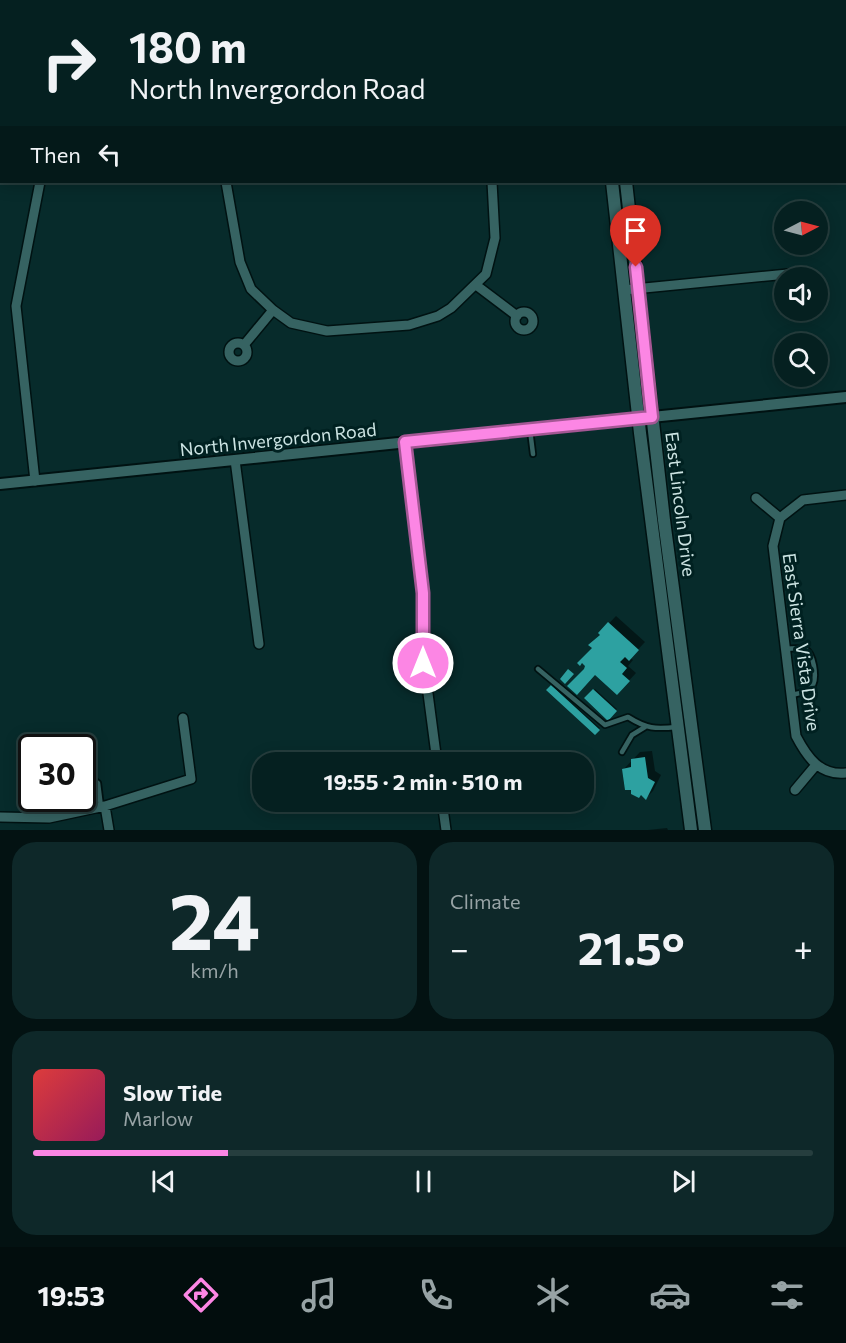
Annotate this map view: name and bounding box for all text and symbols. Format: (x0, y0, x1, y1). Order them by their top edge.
text: 180 m (129, 20, 247, 72)
icon: right (30, 24, 108, 102)
text: North Invergordon Road (129, 72, 425, 105)
icon: left (93, 138, 126, 171)
text: Then (30, 141, 81, 168)
north arrow (774, 201, 828, 255)
map controls (774, 201, 828, 387)
pin (610, 205, 661, 267)
icon: arrive (619, 214, 652, 247)
button: sound (774, 267, 828, 321)
button: search (774, 333, 828, 387)
street label: North Invergordon Road (179, 418, 377, 460)
street label: East Lincoln Drive (661, 430, 701, 578)
street label: East Sierra Vista Drive (779, 552, 825, 732)
position arrow (391, 631, 455, 695)
speed limit sign: 30 (18, 734, 96, 812)
text: 19:55 · 2 min · 510 m (323, 768, 523, 795)
text: 24 (169, 871, 260, 966)
text: Climate (450, 889, 520, 913)
text: 21.5° (578, 919, 685, 974)
text: − (450, 927, 469, 968)
text: + (794, 927, 813, 968)
text: km/h (190, 958, 239, 982)
text: Slow Tide (123, 1079, 222, 1106)
text: Marlow (123, 1106, 193, 1130)
icon: previous (147, 1165, 180, 1198)
icon: pause (407, 1165, 440, 1198)
icon: next (667, 1165, 700, 1198)
icon: directions (180, 1274, 222, 1316)
icon: music (298, 1274, 340, 1316)
icon: phone (415, 1274, 457, 1316)
icon: climate (532, 1274, 574, 1316)
icon: car (649, 1274, 691, 1316)
icon: filters (766, 1274, 808, 1316)
text: 19:53 (38, 1279, 105, 1312)

